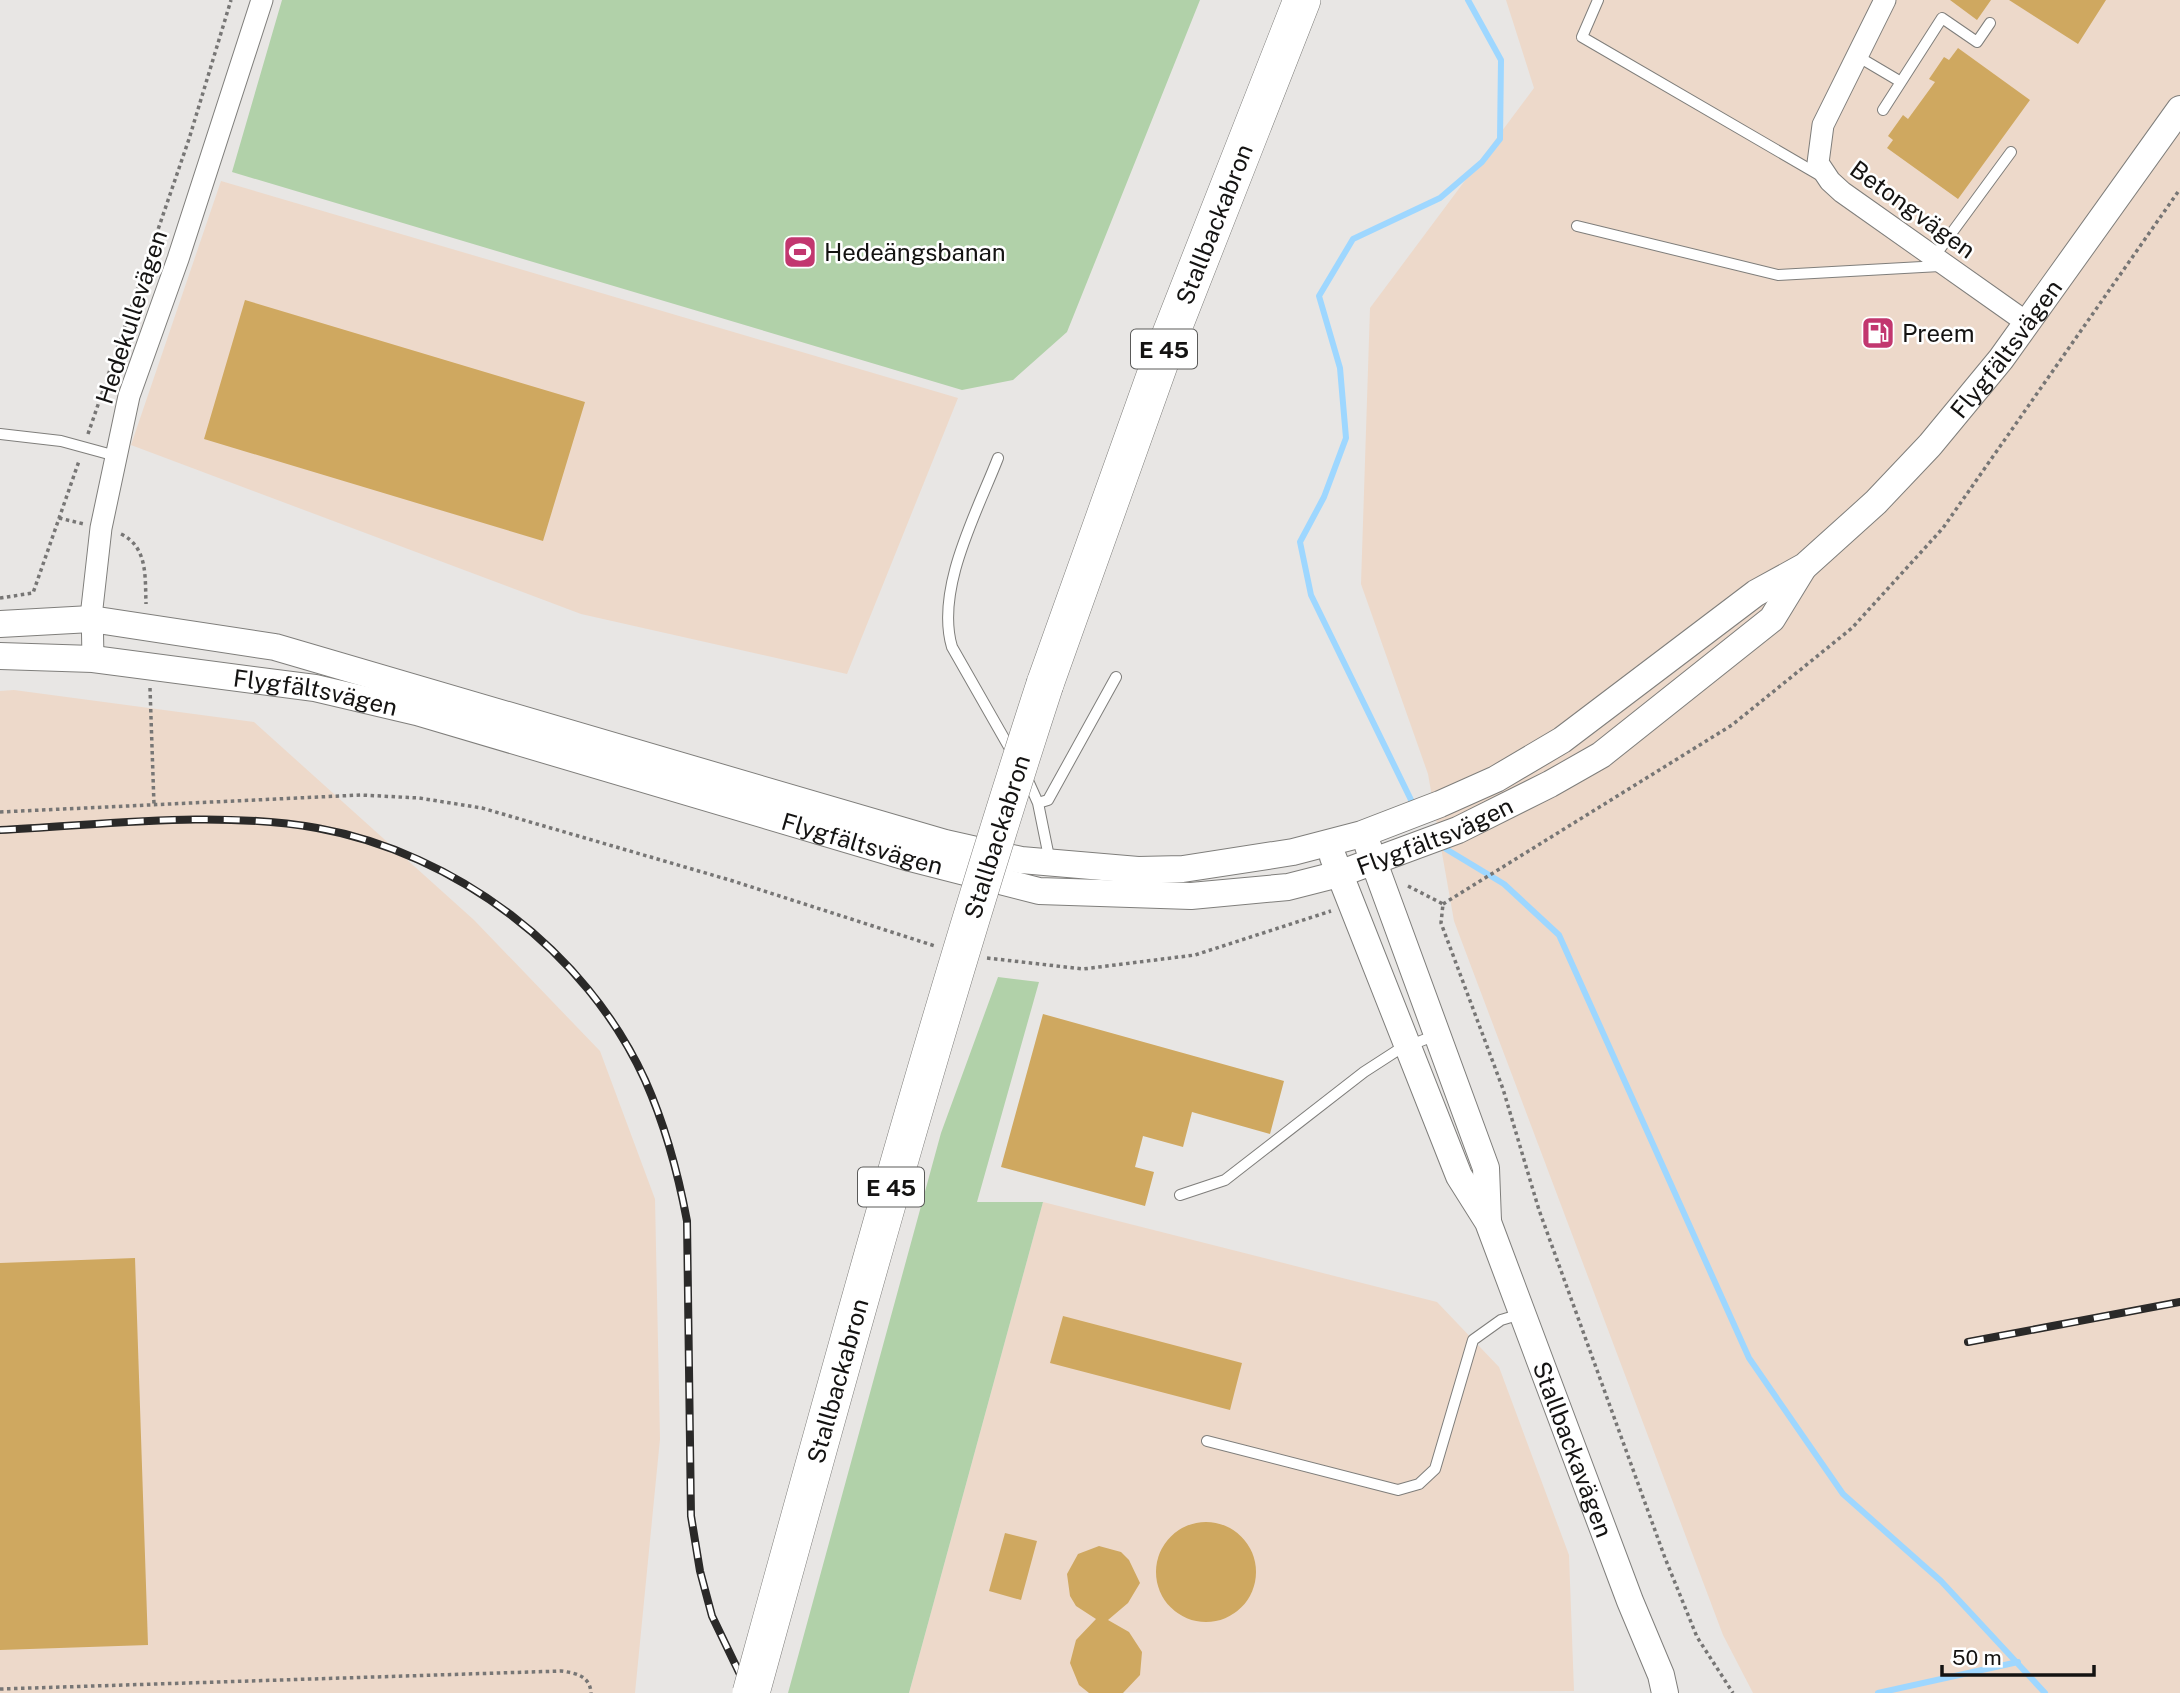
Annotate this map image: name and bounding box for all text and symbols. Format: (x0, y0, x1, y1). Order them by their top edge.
street label: Stallbackabron (1170, 140, 1258, 308)
street label: Betongvägen (1845, 154, 1981, 264)
street label: Hedekullevägen (90, 227, 172, 407)
sports icon: Hedeängsbanan (781, 233, 819, 271)
place label: Hedeängsbanan (824, 238, 1006, 266)
street label: Flygfältsvägen (1944, 274, 2067, 423)
fuel station icon: Preem (1859, 314, 1897, 352)
place label: Preem (1902, 319, 1974, 347)
road number: E 45 (1131, 330, 1197, 368)
street label: Flygfältsvägen (232, 663, 400, 721)
street label: Stallbackabron (958, 751, 1035, 922)
street label: Flygfältsvägen (1353, 791, 1517, 880)
street label: Flygfältsvägen (778, 807, 946, 880)
road number: E 45 (858, 1168, 924, 1206)
street label: Stallbackabron (801, 1295, 874, 1466)
street label: Stallbackavägen (1527, 1357, 1619, 1541)
scale bar (1942, 1634, 2094, 1678)
text: 50 m (1952, 1645, 2002, 1670)

